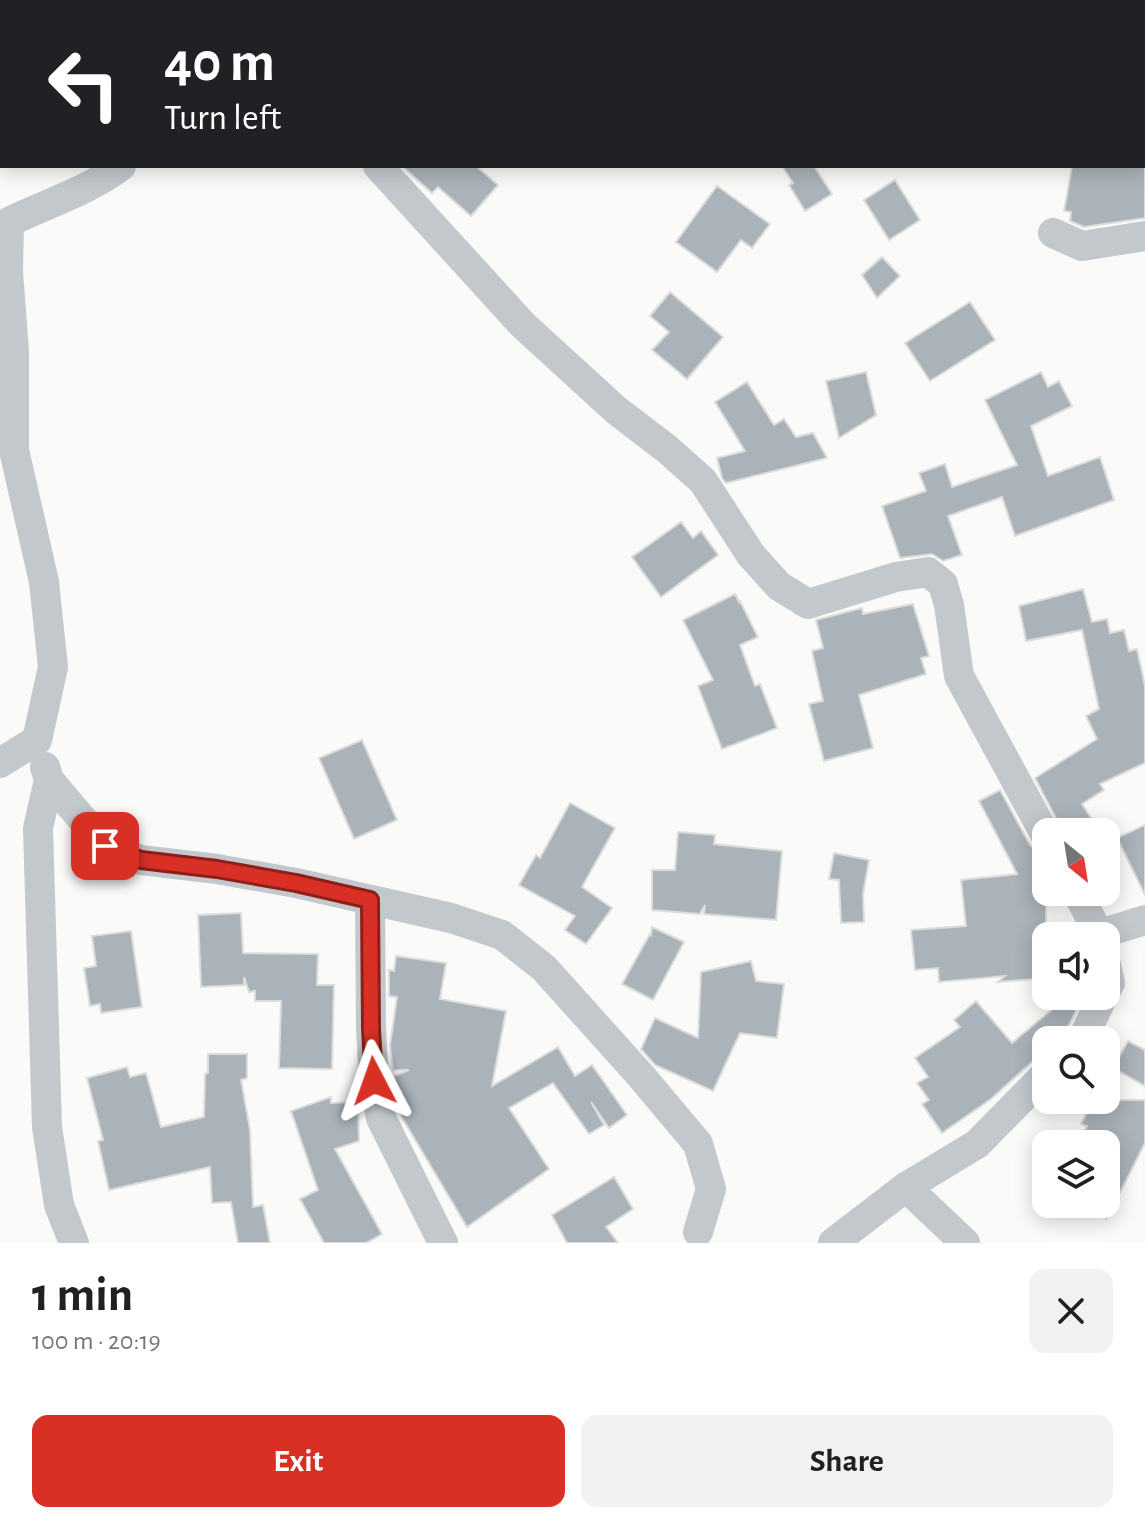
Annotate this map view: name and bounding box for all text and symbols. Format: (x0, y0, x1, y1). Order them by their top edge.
icon: left (32, 32, 136, 136)
text: 40 m (164, 35, 275, 91)
text: Turn left (164, 100, 281, 136)
pin (71, 812, 139, 880)
north arrow (1032, 818, 1120, 906)
map controls (1032, 818, 1120, 1218)
icon: arrive (83, 824, 127, 868)
button: sound (1032, 922, 1120, 1010)
button: search (1032, 1026, 1120, 1114)
position arrow (332, 1039, 416, 1123)
button: layers (1032, 1130, 1120, 1218)
button: close (1029, 1269, 1113, 1353)
text: 1 min (32, 1272, 133, 1320)
text: 100 m · 20:19 (32, 1328, 161, 1354)
button: Exit (32, 1415, 565, 1507)
button: Share (581, 1415, 1113, 1507)

